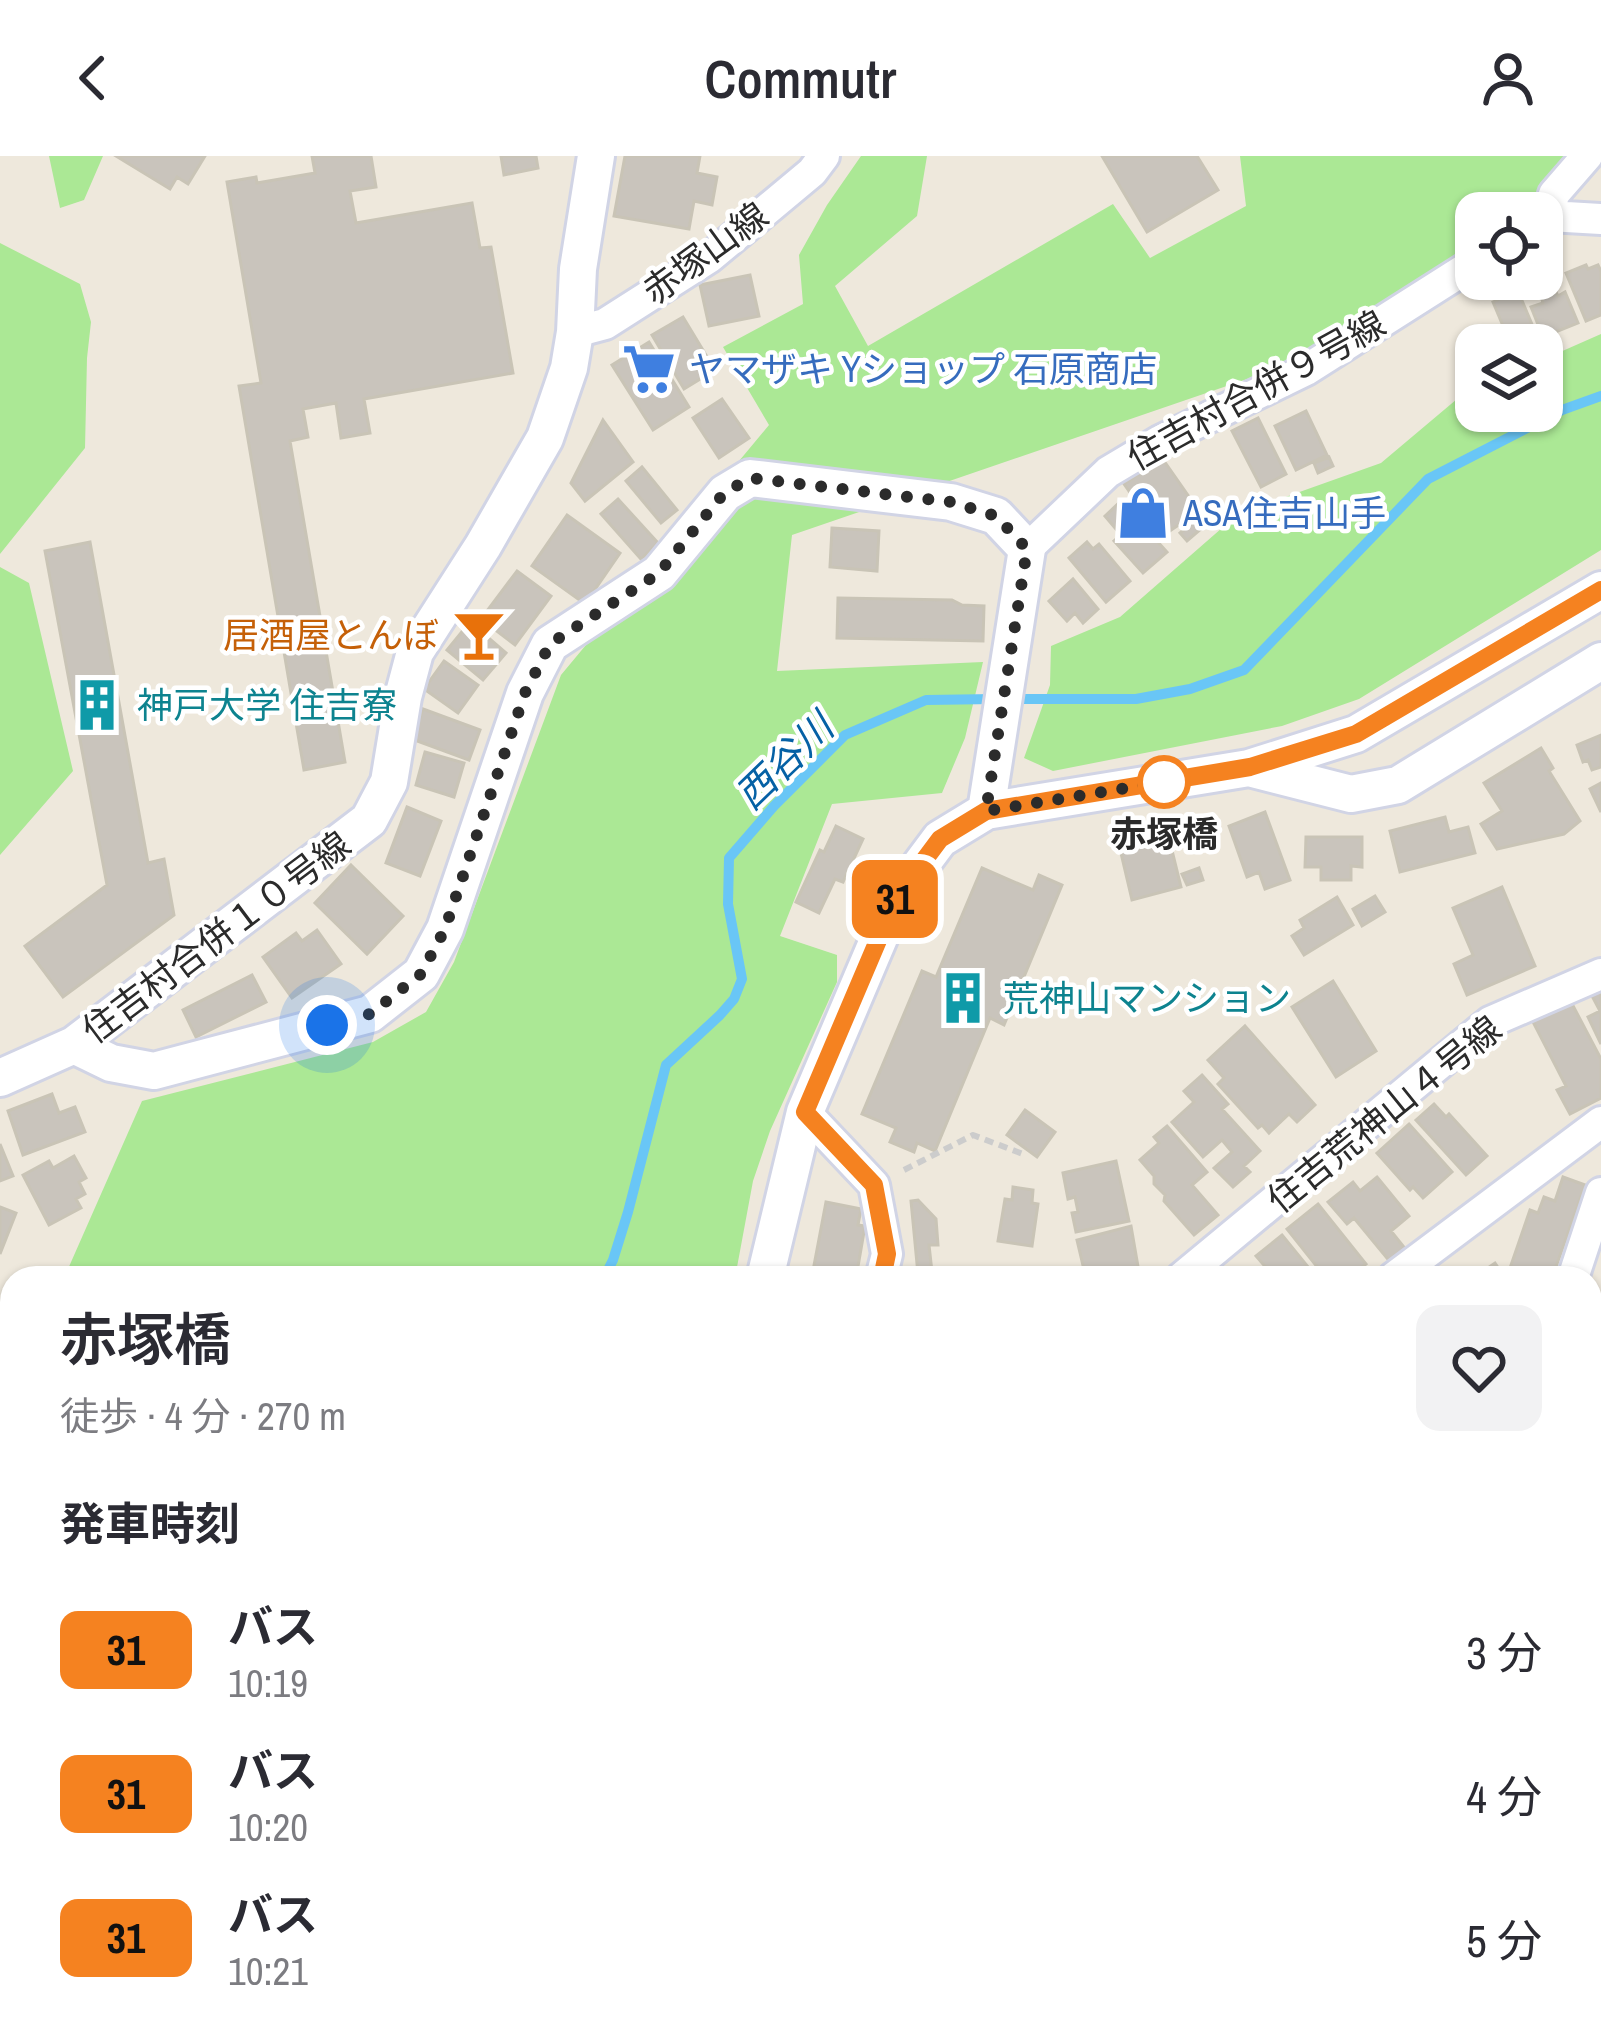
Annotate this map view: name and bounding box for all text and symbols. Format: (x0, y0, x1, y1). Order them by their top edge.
text: Commutr (705, 42, 896, 115)
icon: back (60, 45, 126, 111)
icon: person (1475, 45, 1541, 111)
street label: 赤塚山線 (633, 191, 777, 315)
map controls (1455, 192, 1563, 432)
button: locate (1455, 192, 1563, 300)
street label: 住吉村合併９号線 (1118, 299, 1394, 481)
button: layers (1455, 324, 1563, 432)
supermarket icon: ヤマザキ Yショップ 石原商店 (620, 340, 678, 398)
place label: ヤマザキ Yショップ 石原商店 (689, 345, 1157, 393)
shop icon: ASA住吉山手 (1114, 484, 1172, 542)
place label: ASA住吉山手 (1182, 489, 1386, 537)
bar icon: 居酒屋とんぼ (450, 606, 508, 664)
place label: 居酒屋とんぼ (223, 611, 439, 659)
building icon: 神戸大学 住吉寮 (68, 676, 126, 734)
place label: 神戸大学 住吉寮 (137, 681, 397, 729)
water label: 西谷川 (724, 699, 847, 820)
marker: 赤塚橋 (1139, 757, 1189, 807)
place label: 赤塚橋 (1110, 810, 1218, 858)
street label: 住吉村合併１０号線 (72, 820, 360, 1054)
line badge: 31 (841, 860, 949, 938)
text: 31 (876, 871, 914, 927)
building icon: 荒神山マンション (934, 969, 992, 1027)
place label: 荒神山マンション (1003, 974, 1291, 1022)
your location (297, 995, 357, 1055)
street label: 住吉荒神山４号線 (1257, 1005, 1511, 1223)
text: 赤塚橋 (60, 1301, 231, 1378)
button: heart (1416, 1305, 1542, 1431)
text: 徒歩 · 4 分 · 270 m (60, 1390, 346, 1442)
text: 発車時刻 (60, 1493, 240, 1554)
text: バス (228, 1596, 318, 1657)
text: 31 (107, 1622, 145, 1678)
text: 3 分 (1466, 1622, 1542, 1683)
text: 10:19 (228, 1657, 308, 1709)
text: バス (228, 1740, 318, 1801)
text: 31 (107, 1766, 145, 1822)
text: 4 分 (1466, 1766, 1542, 1827)
text: 10:20 (228, 1801, 308, 1853)
text: バス (228, 1884, 318, 1945)
text: 31 (107, 1910, 145, 1966)
text: 5 分 (1466, 1910, 1542, 1971)
text: 10:21 (228, 1945, 308, 1997)

